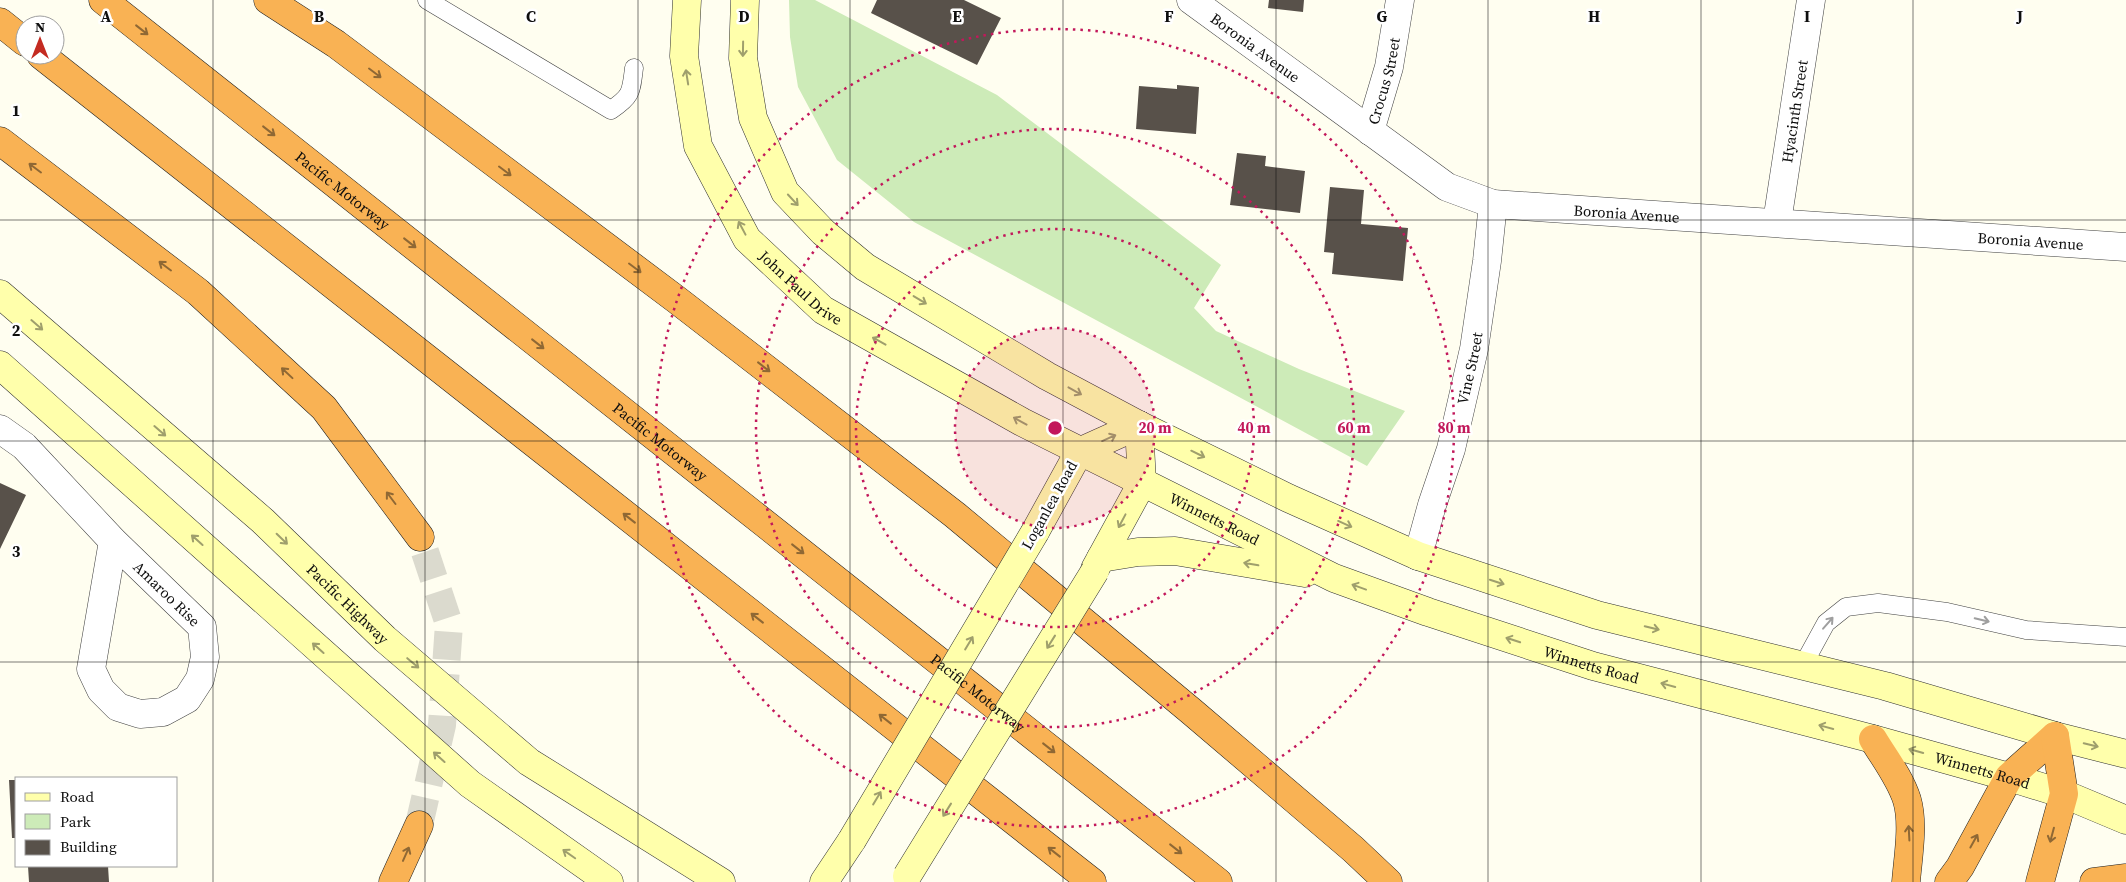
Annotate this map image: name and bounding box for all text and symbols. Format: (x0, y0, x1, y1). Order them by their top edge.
text: A (101, 5, 112, 27)
text: B (314, 5, 325, 27)
text: C (526, 5, 536, 27)
text: D (738, 5, 750, 27)
text: E (952, 5, 962, 27)
text: F (1164, 5, 1174, 27)
text: G (1377, 5, 1388, 27)
text: H (1588, 5, 1600, 27)
text: I (1804, 5, 1810, 27)
text: J (2016, 5, 2023, 27)
street label: Boronia Avenue (1207, 7, 1305, 87)
north arrow (15, 15, 65, 65)
text: N (35, 17, 45, 37)
one-way arrow (135, 25, 148, 36)
street label: Crocus Street (1362, 36, 1404, 127)
one-way arrow (738, 40, 748, 56)
street label: Hyacinth Street (1776, 58, 1812, 164)
one-way arrow (368, 68, 382, 78)
one-way arrow (682, 70, 692, 86)
text: 1 (12, 99, 20, 121)
one-way arrow (262, 126, 276, 136)
street label: Pacific Motorway (291, 146, 395, 234)
one-way arrow (28, 163, 42, 173)
one-way arrow (498, 165, 511, 176)
one-way arrow (787, 194, 799, 207)
street label: Boronia Avenue (1573, 199, 1681, 227)
one-way arrow (736, 221, 746, 236)
street label: Boronia Avenue (1977, 226, 2085, 255)
one-way arrow (403, 237, 416, 248)
street label: John Paul Drive (754, 245, 847, 330)
one-way arrow (159, 261, 172, 272)
one-way arrow (628, 263, 641, 274)
one-way arrow (913, 295, 927, 305)
text: 2 (12, 319, 21, 341)
one-way arrow (30, 320, 43, 331)
street label: Vine Street (1451, 331, 1487, 406)
one-way arrow (872, 336, 886, 346)
one-way arrow (531, 338, 544, 349)
one-way arrow (757, 362, 771, 372)
one-way arrow (280, 368, 293, 379)
one-way arrow (1068, 386, 1083, 396)
street label: Pacific Motorway (609, 397, 713, 485)
one-way arrow (1013, 416, 1028, 425)
text: 20 m (1138, 417, 1172, 438)
text: 40 m (1237, 417, 1271, 438)
text: 60 m (1337, 417, 1371, 438)
text: 80 m (1437, 417, 1471, 438)
centre of rings (1046, 419, 1064, 437)
one-way arrow (154, 425, 167, 437)
one-way arrow (1101, 433, 1116, 443)
one-way arrow (1190, 450, 1205, 459)
street label: Loganlea Road (1016, 456, 1082, 553)
street label: Winnetts Road (1166, 487, 1264, 550)
one-way arrow (385, 492, 396, 505)
one-way arrow (623, 512, 636, 523)
one-way arrow (1116, 513, 1126, 528)
one-way arrow (1337, 519, 1352, 529)
one-way arrow (275, 533, 288, 545)
one-way arrow (190, 534, 203, 546)
text: 3 (12, 540, 21, 562)
one-way arrow (791, 544, 804, 555)
street label: Amaroo Rise (129, 556, 206, 631)
one-way arrow (1244, 558, 1260, 568)
street label: Pacific Highway (302, 559, 394, 648)
one-way arrow (1489, 577, 1505, 587)
one-way arrow (1352, 582, 1367, 591)
one-way arrow (751, 613, 764, 624)
one-way arrow (1974, 616, 1990, 625)
one-way arrow (1822, 617, 1834, 630)
one-way arrow (1644, 624, 1660, 633)
one-way arrow (1045, 634, 1055, 648)
one-way arrow (1505, 634, 1521, 644)
one-way arrow (964, 636, 974, 651)
street label: Winnetts Road (1541, 640, 1642, 688)
one-way arrow (312, 643, 325, 654)
street label: Pacific Motorway (926, 648, 1030, 737)
one-way arrow (406, 657, 419, 668)
one-way arrow (1661, 680, 1677, 690)
one-way arrow (879, 713, 892, 724)
one-way arrow (1818, 721, 1834, 731)
one-way arrow (2082, 741, 2098, 750)
one-way arrow (1042, 743, 1056, 753)
one-way arrow (1908, 746, 1924, 755)
street label: Winnetts Road (1932, 746, 2033, 794)
one-way arrow (433, 751, 446, 762)
legend (15, 777, 178, 867)
text: Road (60, 786, 94, 807)
one-way arrow (872, 791, 882, 805)
one-way arrow (942, 803, 952, 817)
text: Park (60, 811, 92, 832)
one-way arrow (1905, 826, 1914, 842)
one-way arrow (2047, 827, 2057, 843)
one-way arrow (1969, 833, 1979, 848)
text: Building (60, 836, 117, 857)
one-way arrow (1169, 843, 1182, 854)
one-way arrow (1048, 846, 1061, 857)
one-way arrow (402, 847, 412, 862)
one-way arrow (562, 849, 576, 859)

